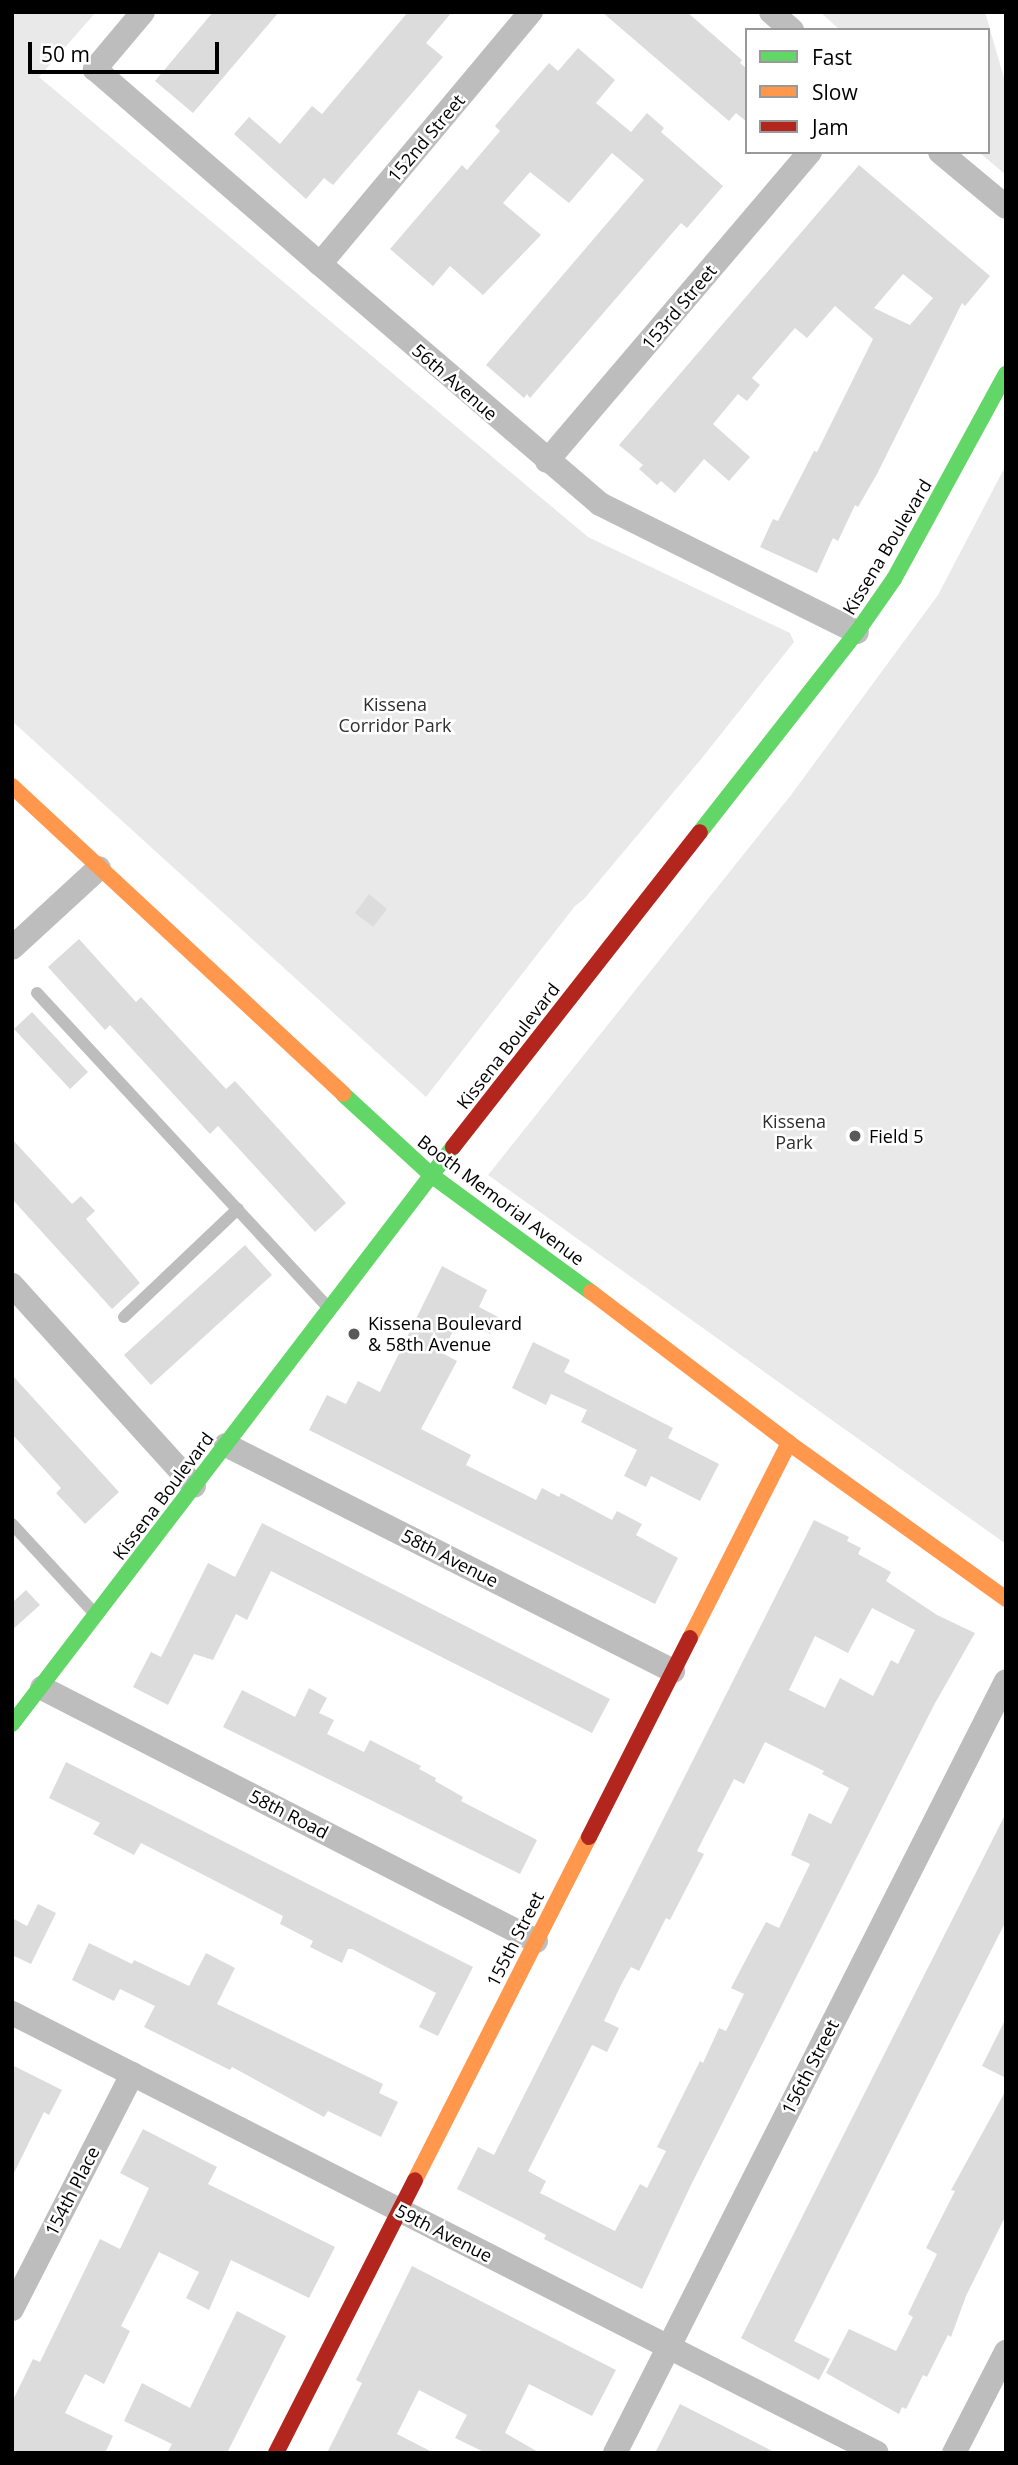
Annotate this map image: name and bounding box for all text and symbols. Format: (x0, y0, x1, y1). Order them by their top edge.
scale bar (32, 28, 222, 72)
legend (745, 28, 990, 154)
text: 50 m (41, 40, 90, 68)
text: Fast (812, 43, 852, 71)
text: Slow (812, 78, 858, 106)
street label: 152nd Street (383, 90, 469, 186)
text: Jam (812, 113, 849, 141)
street label: 153rd Street (637, 260, 721, 354)
street label: 56th Avenue (408, 339, 502, 425)
street label: Kissena Boulevard (838, 475, 936, 619)
park label: Kissena Corridor Park (339, 694, 451, 736)
street label: Kissena Boulevard (452, 979, 564, 1113)
park label: Kissena Park (762, 1111, 826, 1154)
place label: Field 5 (869, 1125, 923, 1147)
marker: Field 5 (847, 1128, 863, 1144)
street label: Booth Memorial Avenue (413, 1130, 589, 1270)
place label: Kissena Boulevard & 58th Avenue (368, 1313, 522, 1356)
marker: Kissena Boulevard & 58th Avenue (346, 1326, 362, 1342)
street label: Kissena Boulevard (108, 1428, 218, 1564)
street label: 58th Avenue (398, 1524, 502, 1592)
street label: 58th Road (246, 1785, 332, 1843)
street label: 155th Street (482, 1888, 548, 1990)
street label: 156th Street (777, 2016, 843, 2118)
street label: 154th Place (40, 2143, 104, 2239)
street label: 59th Avenue (392, 2199, 496, 2267)

